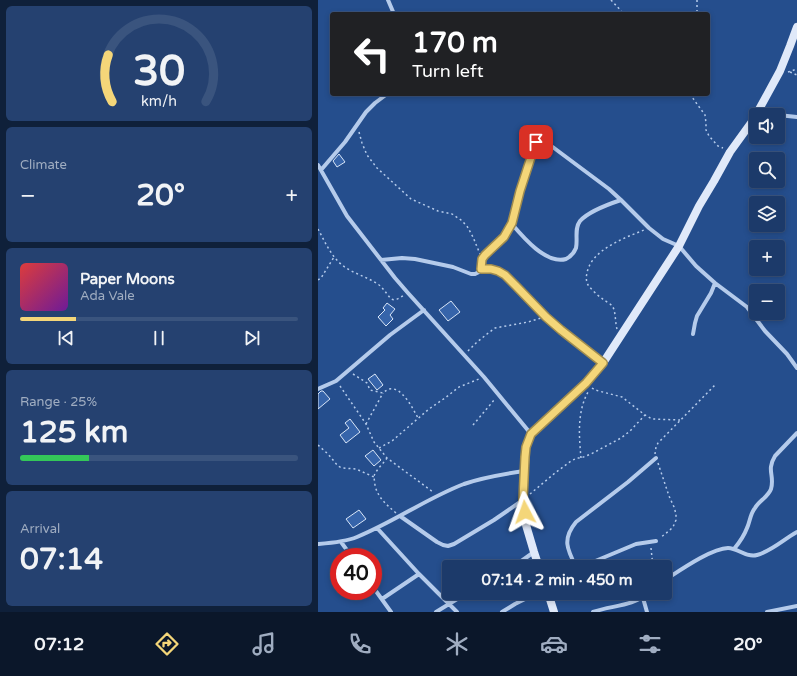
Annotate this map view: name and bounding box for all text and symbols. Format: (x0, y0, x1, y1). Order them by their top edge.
text: 170 m (412, 26, 498, 60)
icon: left (346, 28, 398, 80)
text: 30 (133, 46, 185, 96)
text: Turn left (412, 60, 484, 82)
text: km/h (141, 92, 177, 109)
map controls (749, 108, 785, 320)
button: sound (749, 108, 785, 144)
pin (519, 125, 553, 159)
icon: arrive (525, 131, 547, 153)
button: search (749, 152, 785, 188)
text: Climate (20, 157, 67, 173)
text: 20° (136, 177, 185, 214)
text: − (20, 183, 36, 209)
text: + (286, 183, 298, 209)
button: layers (749, 196, 785, 232)
button: + (749, 240, 785, 276)
text: Paper Moons (80, 270, 175, 288)
button: − (749, 284, 785, 320)
text: Ada Vale (80, 288, 135, 304)
icon: previous (55, 327, 77, 349)
icon: pause (148, 327, 170, 349)
icon: next (241, 327, 263, 349)
text: Range · 25% (20, 394, 97, 410)
text: 125 km (20, 414, 128, 451)
position arrow (504, 491, 546, 533)
text: Arrival (20, 521, 60, 537)
text: 07:14 (20, 541, 103, 578)
speed limit sign: 40 (330, 548, 382, 600)
text: 07:14 · 2 min · 450 m (482, 571, 632, 589)
icon: directions (153, 630, 181, 658)
icon: music (250, 630, 278, 658)
icon: phone (346, 630, 374, 658)
icon: climate (443, 630, 471, 658)
icon: car (540, 630, 568, 658)
icon: filters (636, 630, 664, 658)
text: 07:12 (34, 633, 84, 655)
text: 20° (733, 633, 763, 655)

